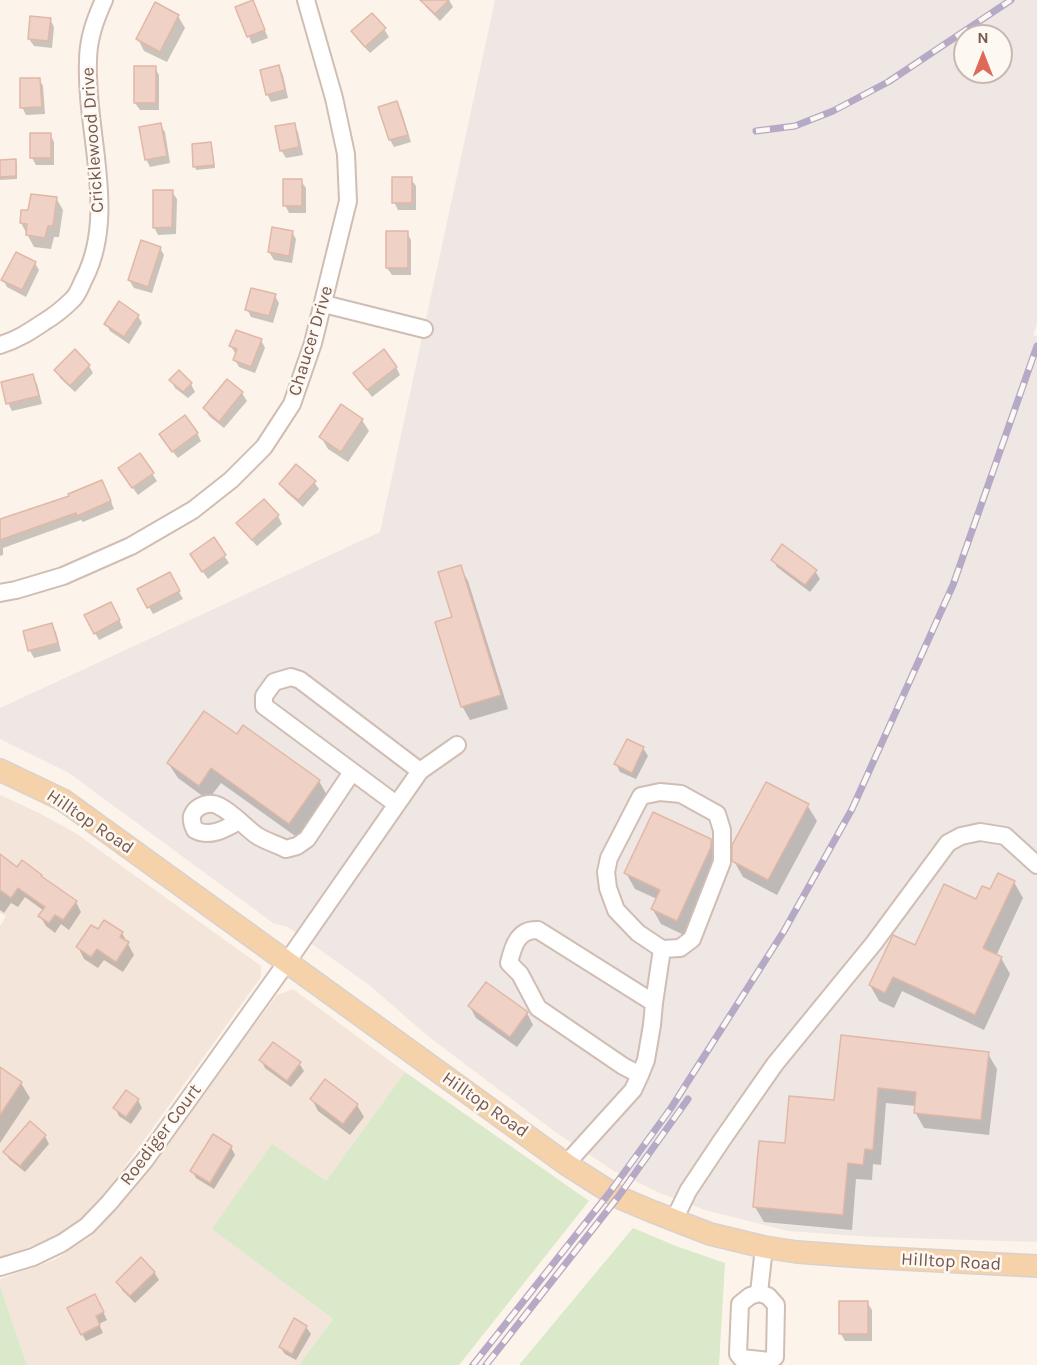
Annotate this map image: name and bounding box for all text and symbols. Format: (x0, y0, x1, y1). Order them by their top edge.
north arrow (953, 24, 1013, 84)
text: N (977, 28, 989, 47)
street label: Cricklewood Drive (77, 66, 109, 214)
street label: Chaucer Drive (284, 283, 338, 399)
street label: Hilltop Road (42, 785, 138, 859)
street label: Hilltop Road (438, 1067, 532, 1143)
street label: Roediger Court (116, 1080, 206, 1190)
street label: Hilltop Road (900, 1249, 1002, 1275)

